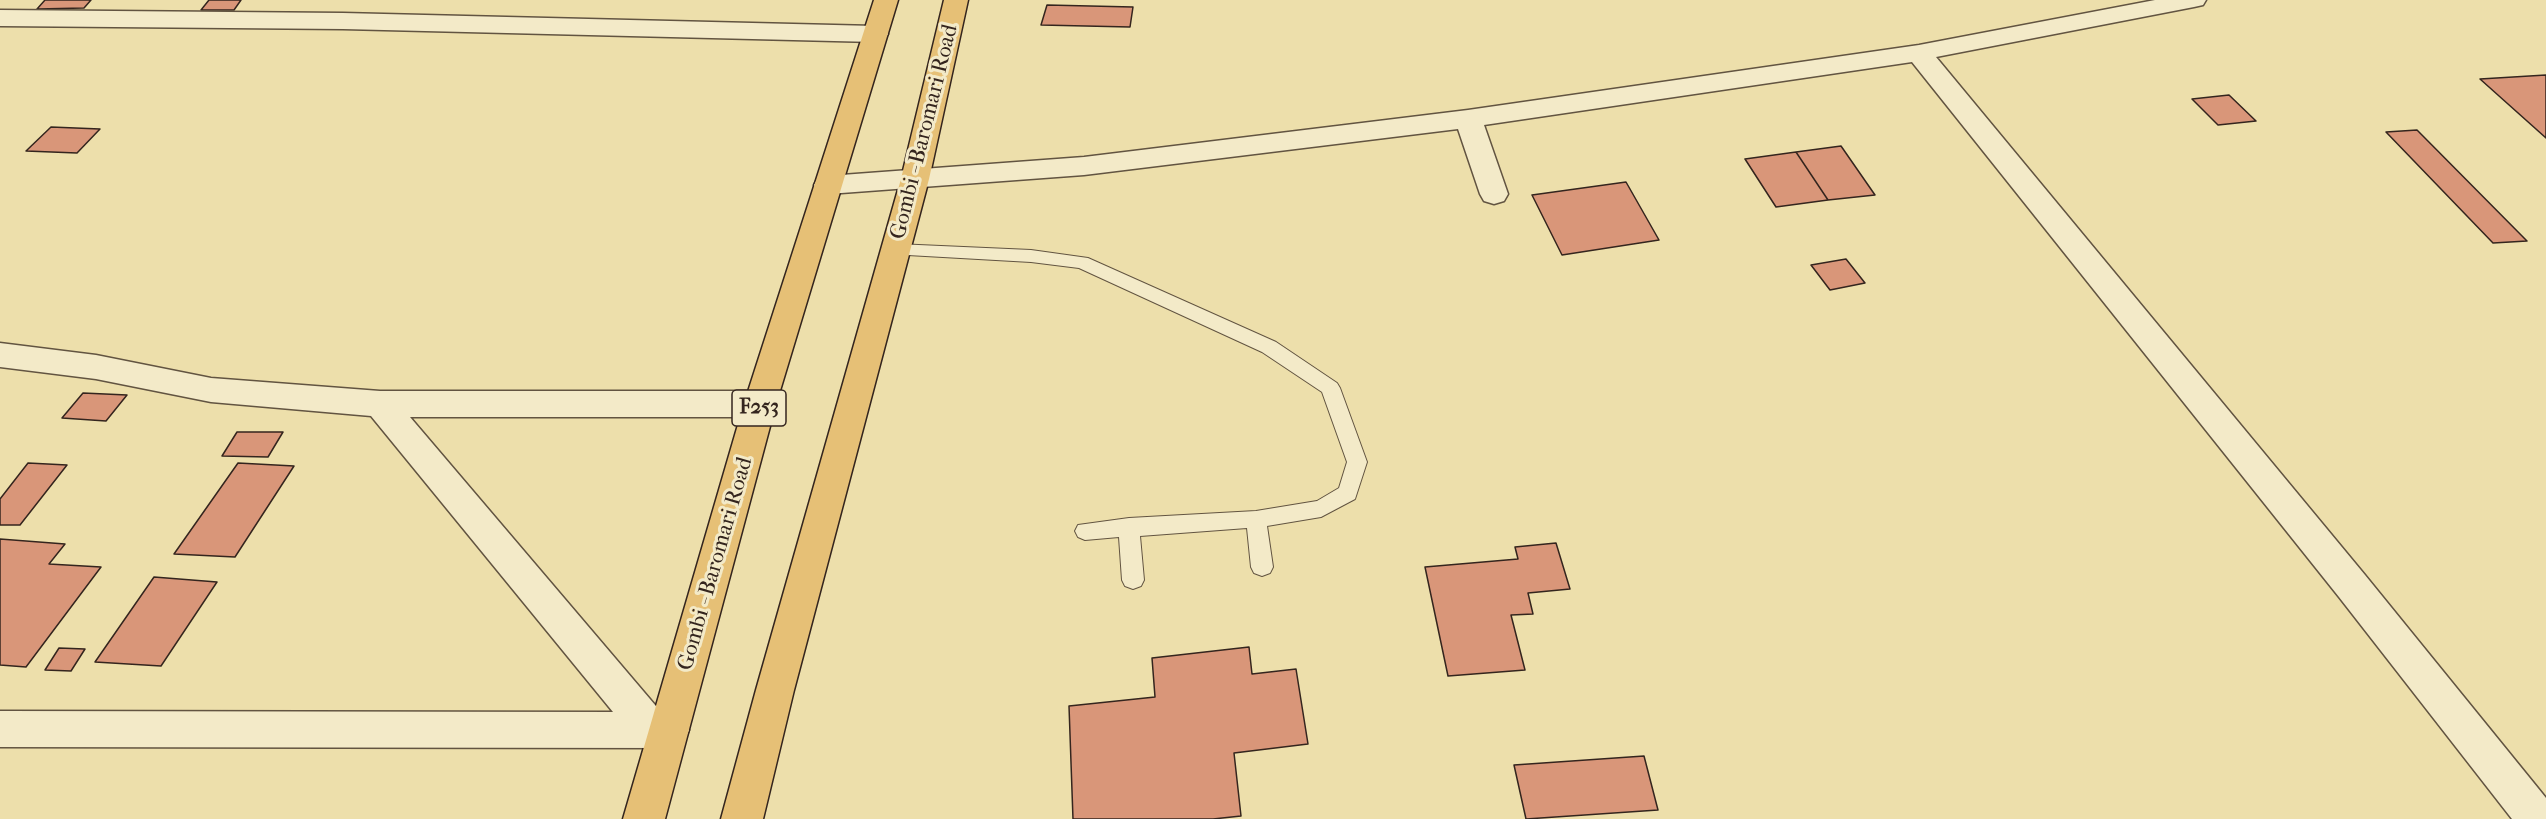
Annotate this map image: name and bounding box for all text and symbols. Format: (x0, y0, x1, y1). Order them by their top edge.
street label: Gombi - Baromari Road (886, 22, 964, 242)
road number: F253 (732, 390, 786, 426)
street label: Gombi - Baromari Road (673, 454, 759, 674)

